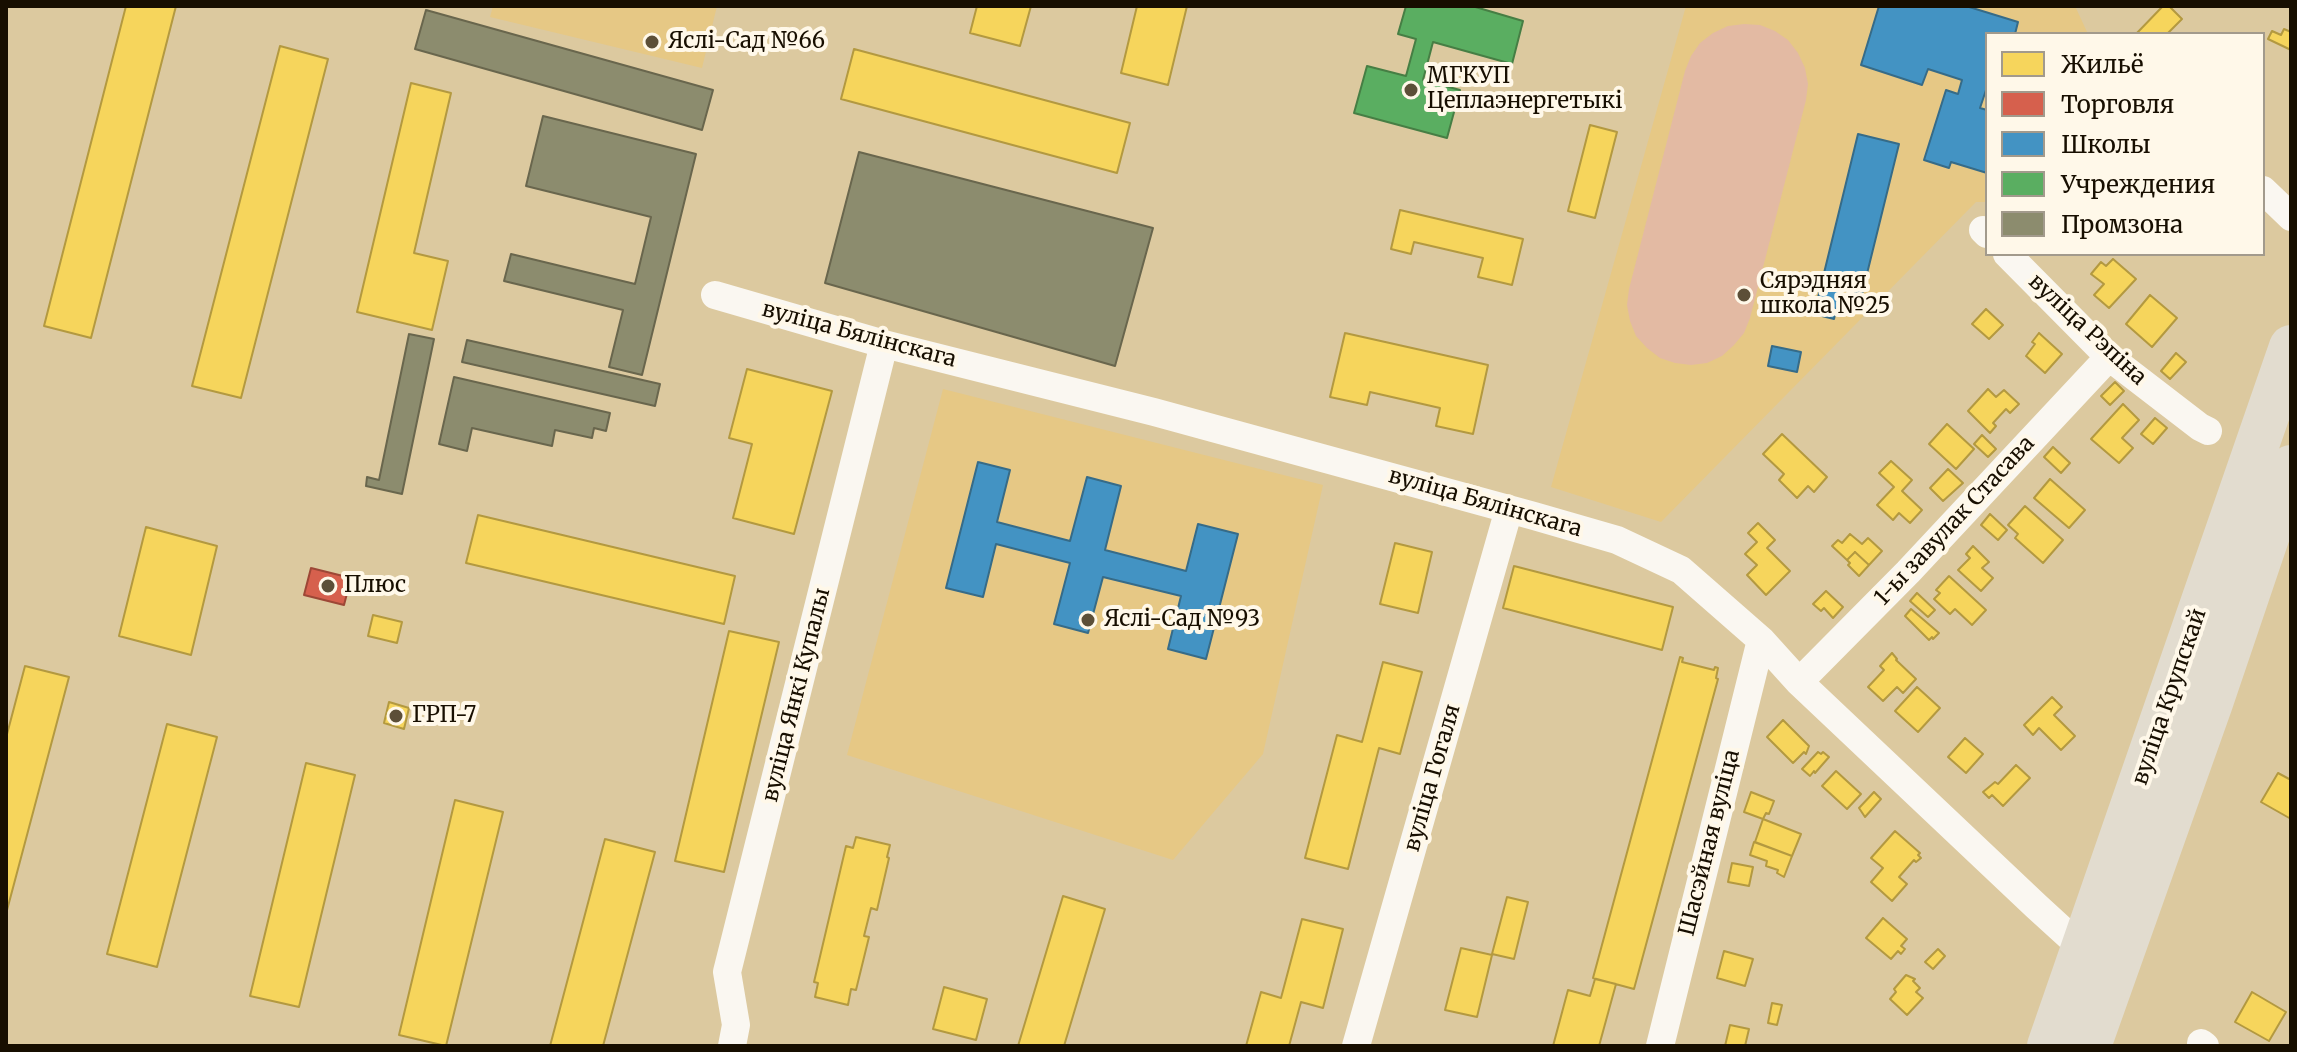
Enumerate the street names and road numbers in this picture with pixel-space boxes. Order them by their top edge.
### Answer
street label: вуліца Рэпіна [2023,269,2151,391]
street label: вуліца Бялінскага [759,296,959,374]
street label: 1-ы завулак Стасава [1870,431,2040,611]
street label: вуліца Бялінскага [1385,463,1585,543]
street label: вуліца Янкі Купалы [758,585,836,805]
street label: вуліца Крупскай [2127,605,2213,789]
street label: вуліца Гогаля [1399,701,1467,855]
street label: Шасэйная вуліца [1674,747,1746,939]

